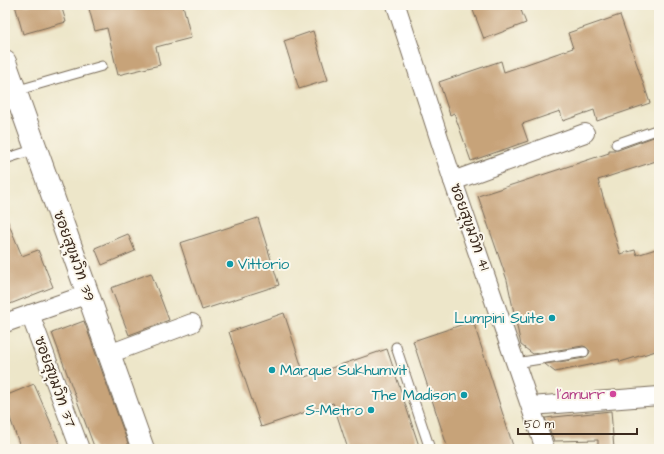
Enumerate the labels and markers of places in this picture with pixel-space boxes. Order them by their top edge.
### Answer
place label: Vittorio [238,254,290,275]
marker: Vittorio [225,259,235,269]
place label: Lumpini Suite [454,308,544,329]
marker: Lumpini Suite [547,313,557,323]
place label: Marque Sukhumvit [280,360,407,381]
marker: Marque Sukhumvit [267,365,277,375]
place label: l'amurr [557,384,605,405]
place label: The Madison [372,385,456,406]
marker: l'amurr [608,389,618,399]
marker: The Madison [459,390,469,400]
place label: S-Metro [305,400,364,421]
marker: S-Metro [366,405,376,415]

